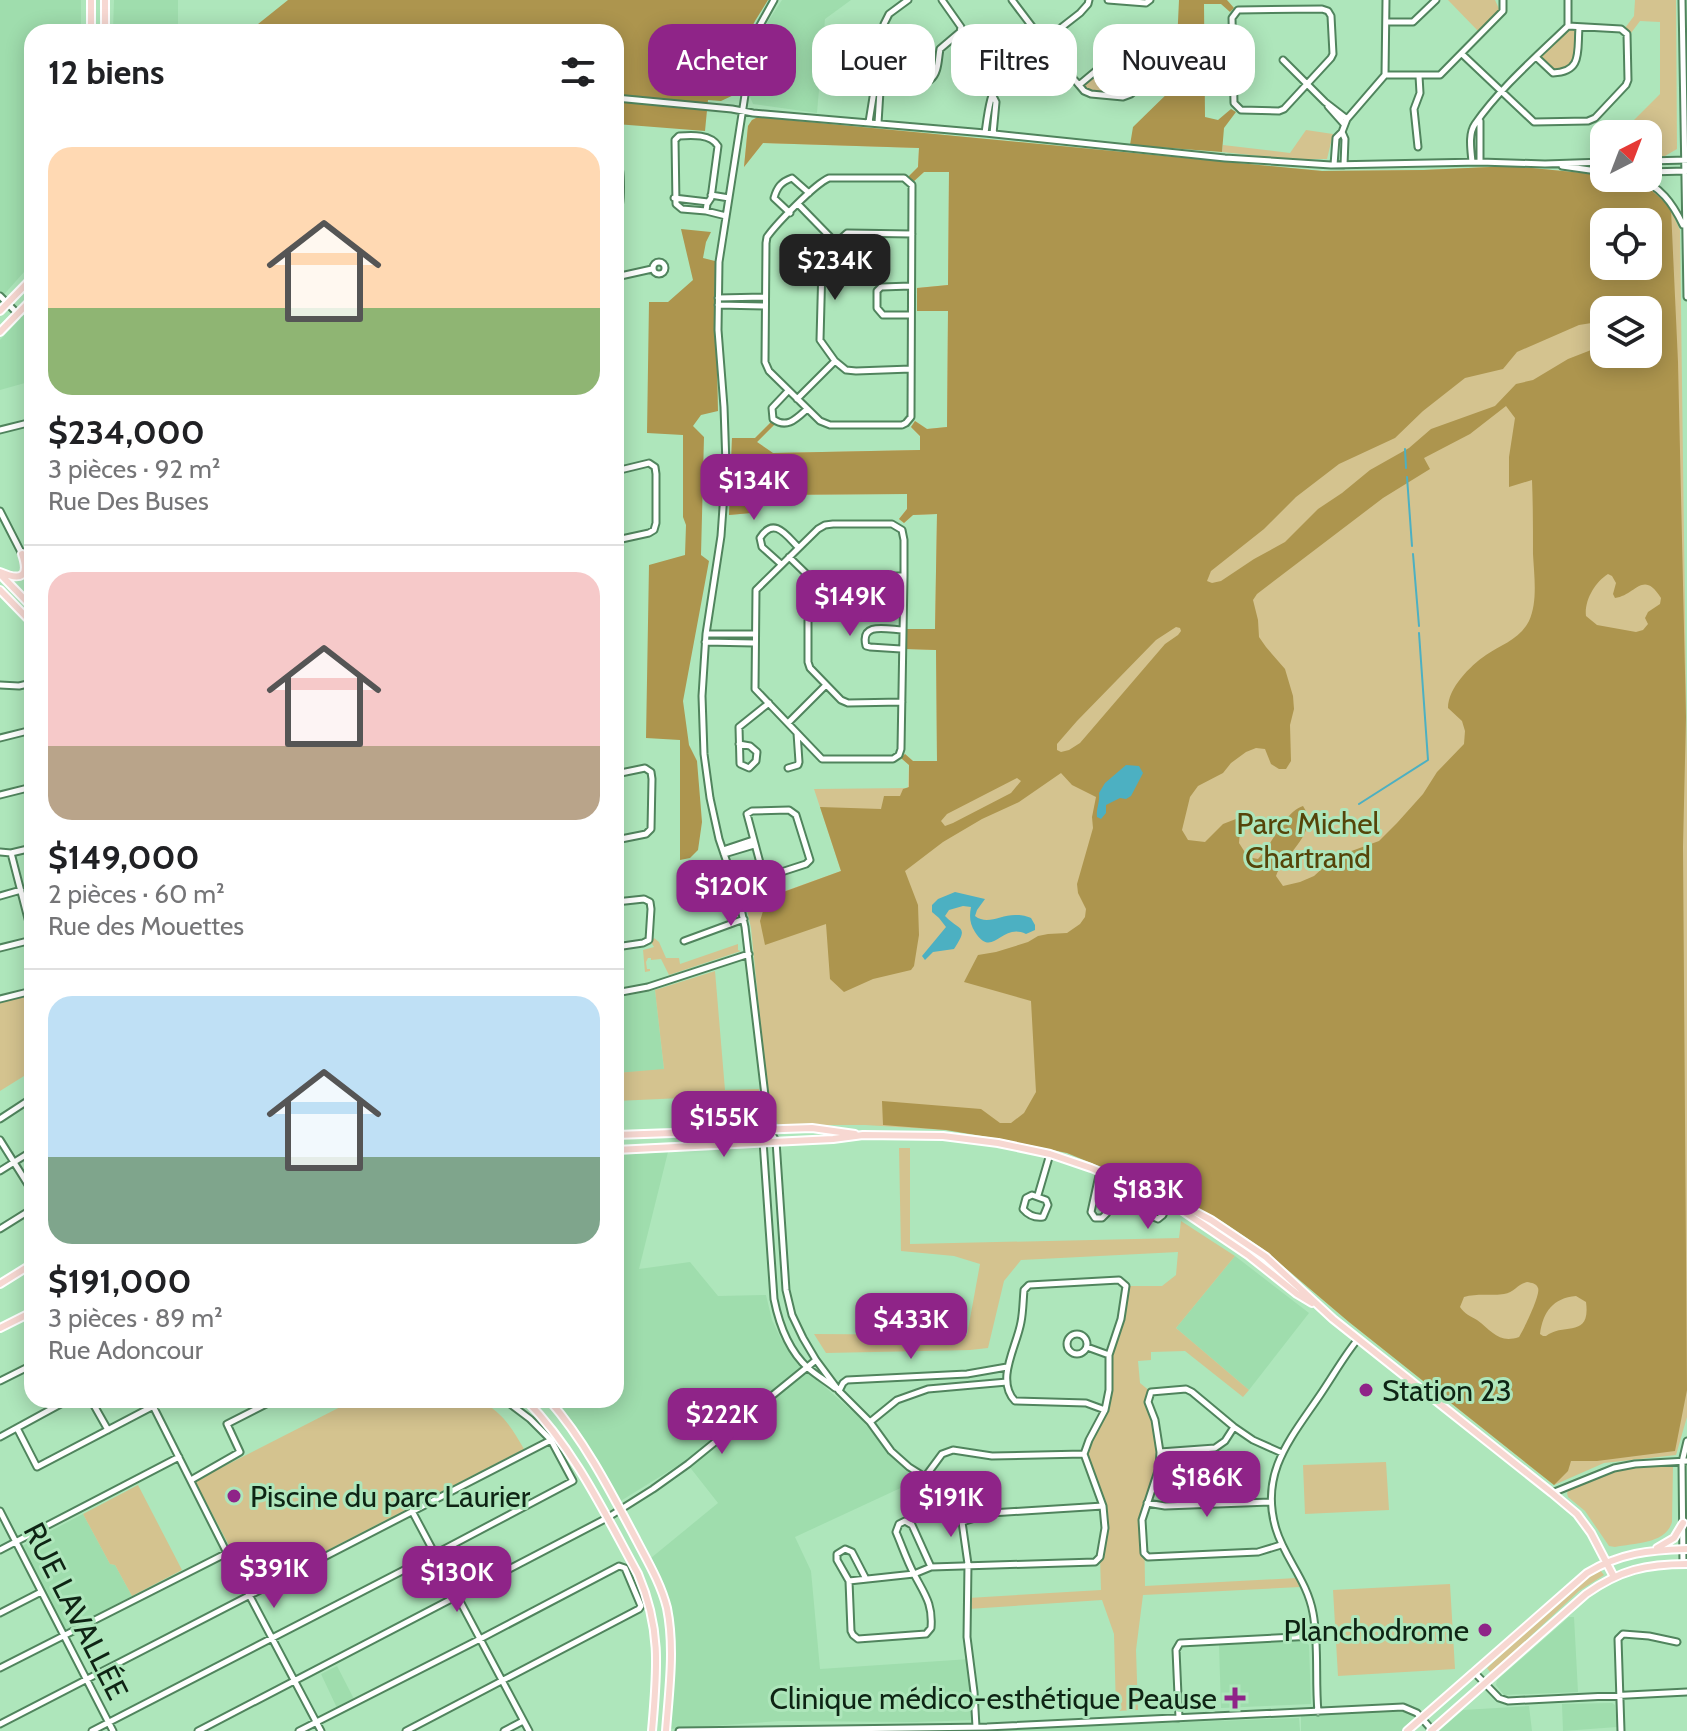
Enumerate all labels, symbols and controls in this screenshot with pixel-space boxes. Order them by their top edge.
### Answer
chip: Acheter [648,24,796,96]
chip: Louer [812,24,935,96]
chip: Filtres [951,24,1077,96]
chip: Nouveau [1093,24,1255,96]
icon: filters [556,50,600,94]
text: 12 biens [48,51,164,93]
north arrow [1590,120,1662,192]
map controls [1590,120,1662,368]
icon: home [252,199,396,343]
button: locate [1590,208,1662,280]
pin: $234K [779,234,891,302]
text: $234K [797,244,873,276]
button: layers [1590,296,1662,368]
text: $234,000 [48,411,205,453]
text: 3 pièces · 92 m² [48,453,220,485]
pin: $134K [698,454,810,522]
text: $134K [718,464,790,496]
text: Rue Des Buses [48,485,209,517]
pin: $149K [794,570,906,638]
text: $149K [814,580,886,612]
icon: home [252,624,396,768]
park label: Parc Michel Chartrand [1236,805,1380,876]
text: $149,000 [48,836,200,878]
pin: $120K [675,860,787,928]
text: $120K [694,870,768,902]
text: 2 pièces · 60 m² [48,878,225,910]
text: Rue des Mouettes [48,910,244,942]
icon: home [252,1048,396,1192]
pin: $155K [668,1091,780,1159]
text: $155K [690,1101,758,1133]
pin: $183K [1092,1163,1204,1231]
text: $183K [1113,1173,1183,1205]
text: $191,000 [48,1260,192,1302]
pin: $433K [855,1293,967,1361]
text: 3 pièces · 89 m² [48,1302,223,1334]
text: $433K [873,1303,949,1335]
text: Rue Adoncour [48,1334,203,1366]
place label: Station 23 [1382,1372,1512,1409]
marker: Station 23 [1357,1381,1375,1399]
pin: $222K [666,1388,778,1456]
text: $222K [686,1398,758,1430]
pin: $186K [1151,1451,1263,1519]
text: $186K [1171,1461,1243,1493]
pin: $191K [895,1471,1007,1539]
place label: Piscine du parc Laurier [250,1478,531,1515]
text: $191K [918,1481,984,1513]
marker: Piscine du parc Laurier [225,1487,243,1505]
street label: RUE LAVALLÉE [16,1516,136,1706]
pin: $391K [218,1542,330,1610]
pin: $130K [401,1546,513,1614]
text: $391K [239,1552,309,1584]
text: $130K [420,1556,494,1588]
place label: Planchodrome [1283,1612,1469,1649]
marker: Planchodrome [1476,1621,1494,1639]
place label: Clinique médico-esthétique Peause [770,1680,1217,1717]
marker: Clinique médico-esthétique Peause [1224,1687,1246,1709]

